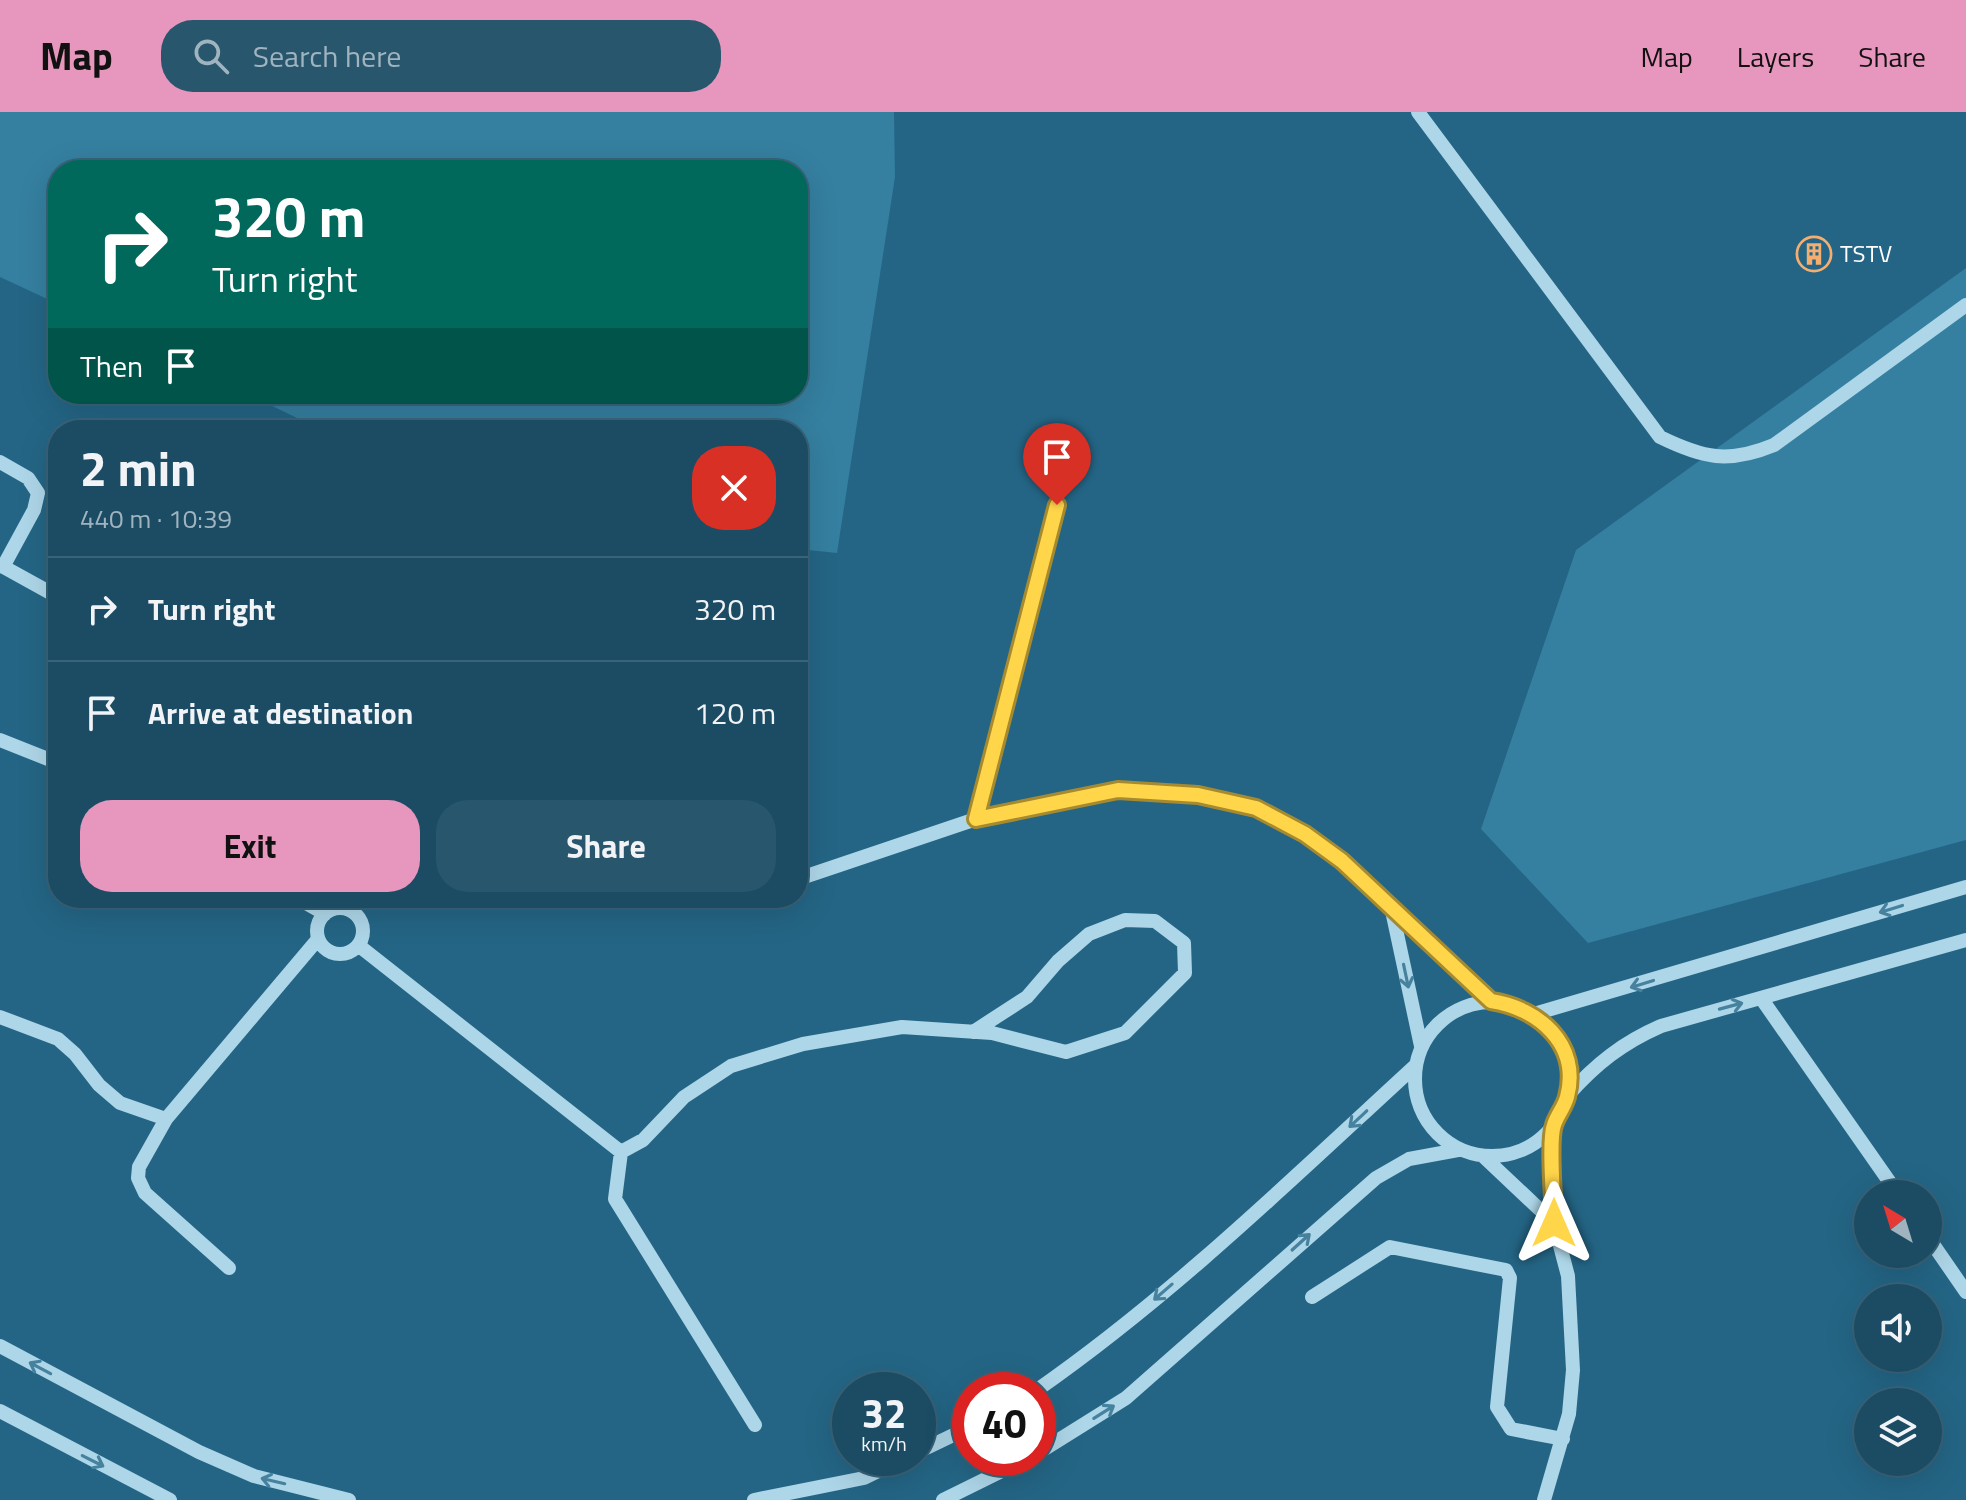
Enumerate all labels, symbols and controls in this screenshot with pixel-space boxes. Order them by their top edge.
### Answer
search box [161,20,721,92]
text: Map [40,27,113,85]
text: Search here [253,33,402,79]
icon: search [189,34,233,78]
text: Map [1640,35,1693,78]
text: Layers [1737,35,1814,78]
text: Share [1858,35,1926,78]
text: 320 m [212,174,365,259]
icon: right [80,192,184,296]
building icon: TSTV [1795,235,1833,273]
place label: TSTV [1840,235,1892,271]
text: Turn right [212,251,357,306]
text: Then [80,343,143,389]
icon: arrive [159,344,203,388]
pin [1023,423,1091,505]
text: 2 min [80,432,197,505]
icon: arrive [1035,435,1079,479]
button: close [692,446,776,530]
text: 440 m · 10:39 [80,499,232,538]
text: Turn right [148,586,276,632]
text: 320 m [694,586,776,632]
icon: right [80,587,124,631]
text: Arrive at destination [148,690,413,736]
text: 120 m [694,690,776,736]
icon: arrive [80,691,124,735]
button: Exit [80,800,420,892]
button: Share [436,800,776,892]
one-way arrow [1879,902,1905,917]
one-way arrow [1399,963,1414,988]
one-way arrow [1630,978,1655,993]
one-way arrow [1717,998,1743,1013]
one-way arrow [1348,1109,1368,1127]
north arrow [1854,1180,1942,1268]
map controls [1854,1180,1942,1476]
position arrow [1512,1181,1596,1265]
one-way arrow [1291,1234,1311,1252]
one-way arrow [1154,1282,1174,1300]
button: sound [1854,1284,1942,1372]
one-way arrow [29,1359,52,1375]
speed limit sign: 40 [952,1372,1056,1476]
text: 32 [862,1383,906,1444]
button: layers [1854,1388,1942,1476]
one-way arrow [1092,1403,1115,1419]
text: km/h [861,1428,907,1459]
one-way arrow [81,1454,105,1470]
one-way arrow [261,1473,287,1488]

